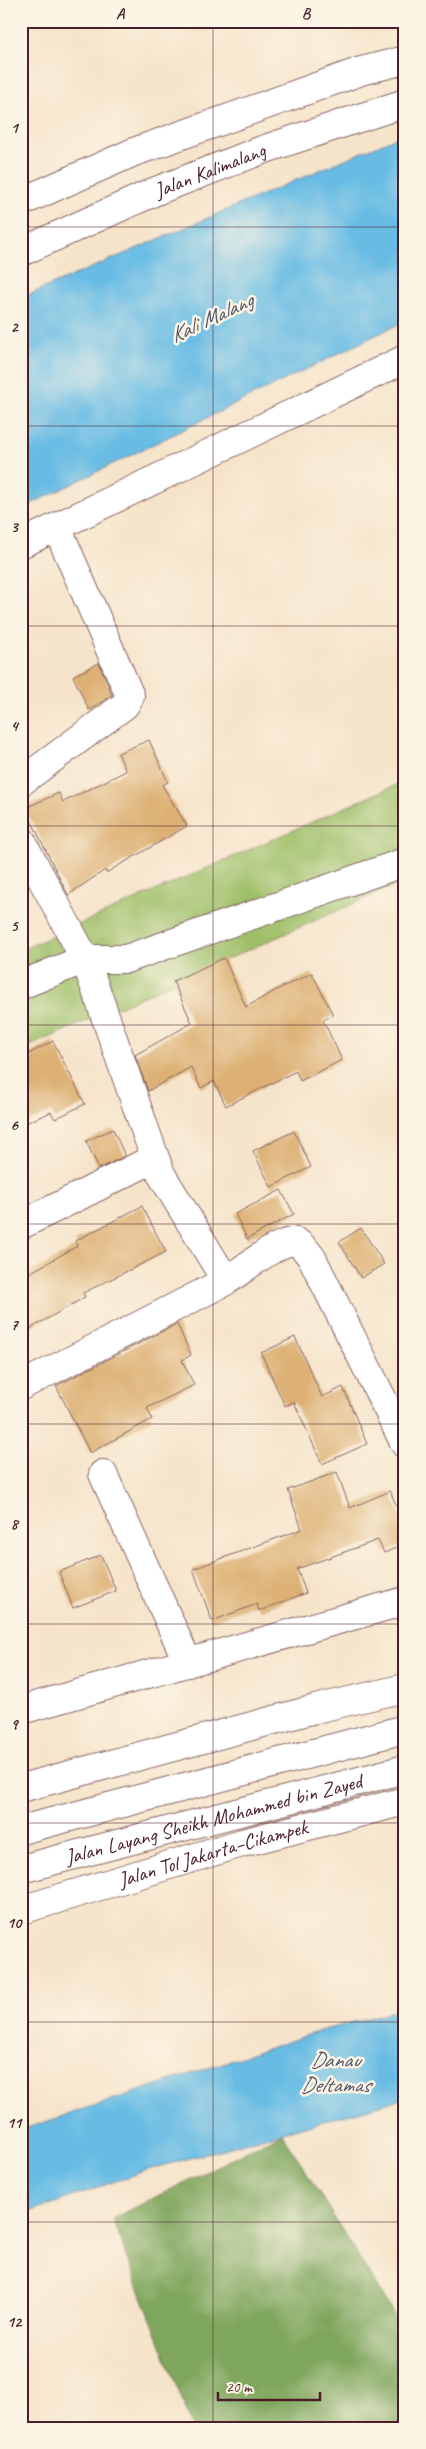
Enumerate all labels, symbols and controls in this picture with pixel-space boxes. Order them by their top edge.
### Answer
text: A [116,4,126,24]
text: B [302,4,312,24]
text: 1 [10,118,19,138]
street label: Jalan Kalimalang [150,136,271,204]
water label: Kali Malang [165,285,260,349]
text: 2 [10,317,19,337]
text: 3 [10,517,19,537]
text: 4 [10,716,19,736]
text: 5 [11,916,20,936]
text: 6 [10,1115,19,1135]
text: 7 [10,1315,19,1335]
text: 8 [10,1514,19,1534]
text: 9 [10,1714,19,1734]
street label: Jalan Layang Sheikh Mohammed bin Zayed [62,1767,368,1870]
street label: Jalan Tol Jakarta–Cikampek [114,1813,312,1893]
text: 10 [7,1913,23,1933]
water label: Danau Deltamas [301,2046,374,2099]
text: 11 [7,2113,23,2133]
text: 12 [7,2312,23,2332]
scale bar [218,2369,321,2401]
text: 20 m [226,2378,253,2397]

